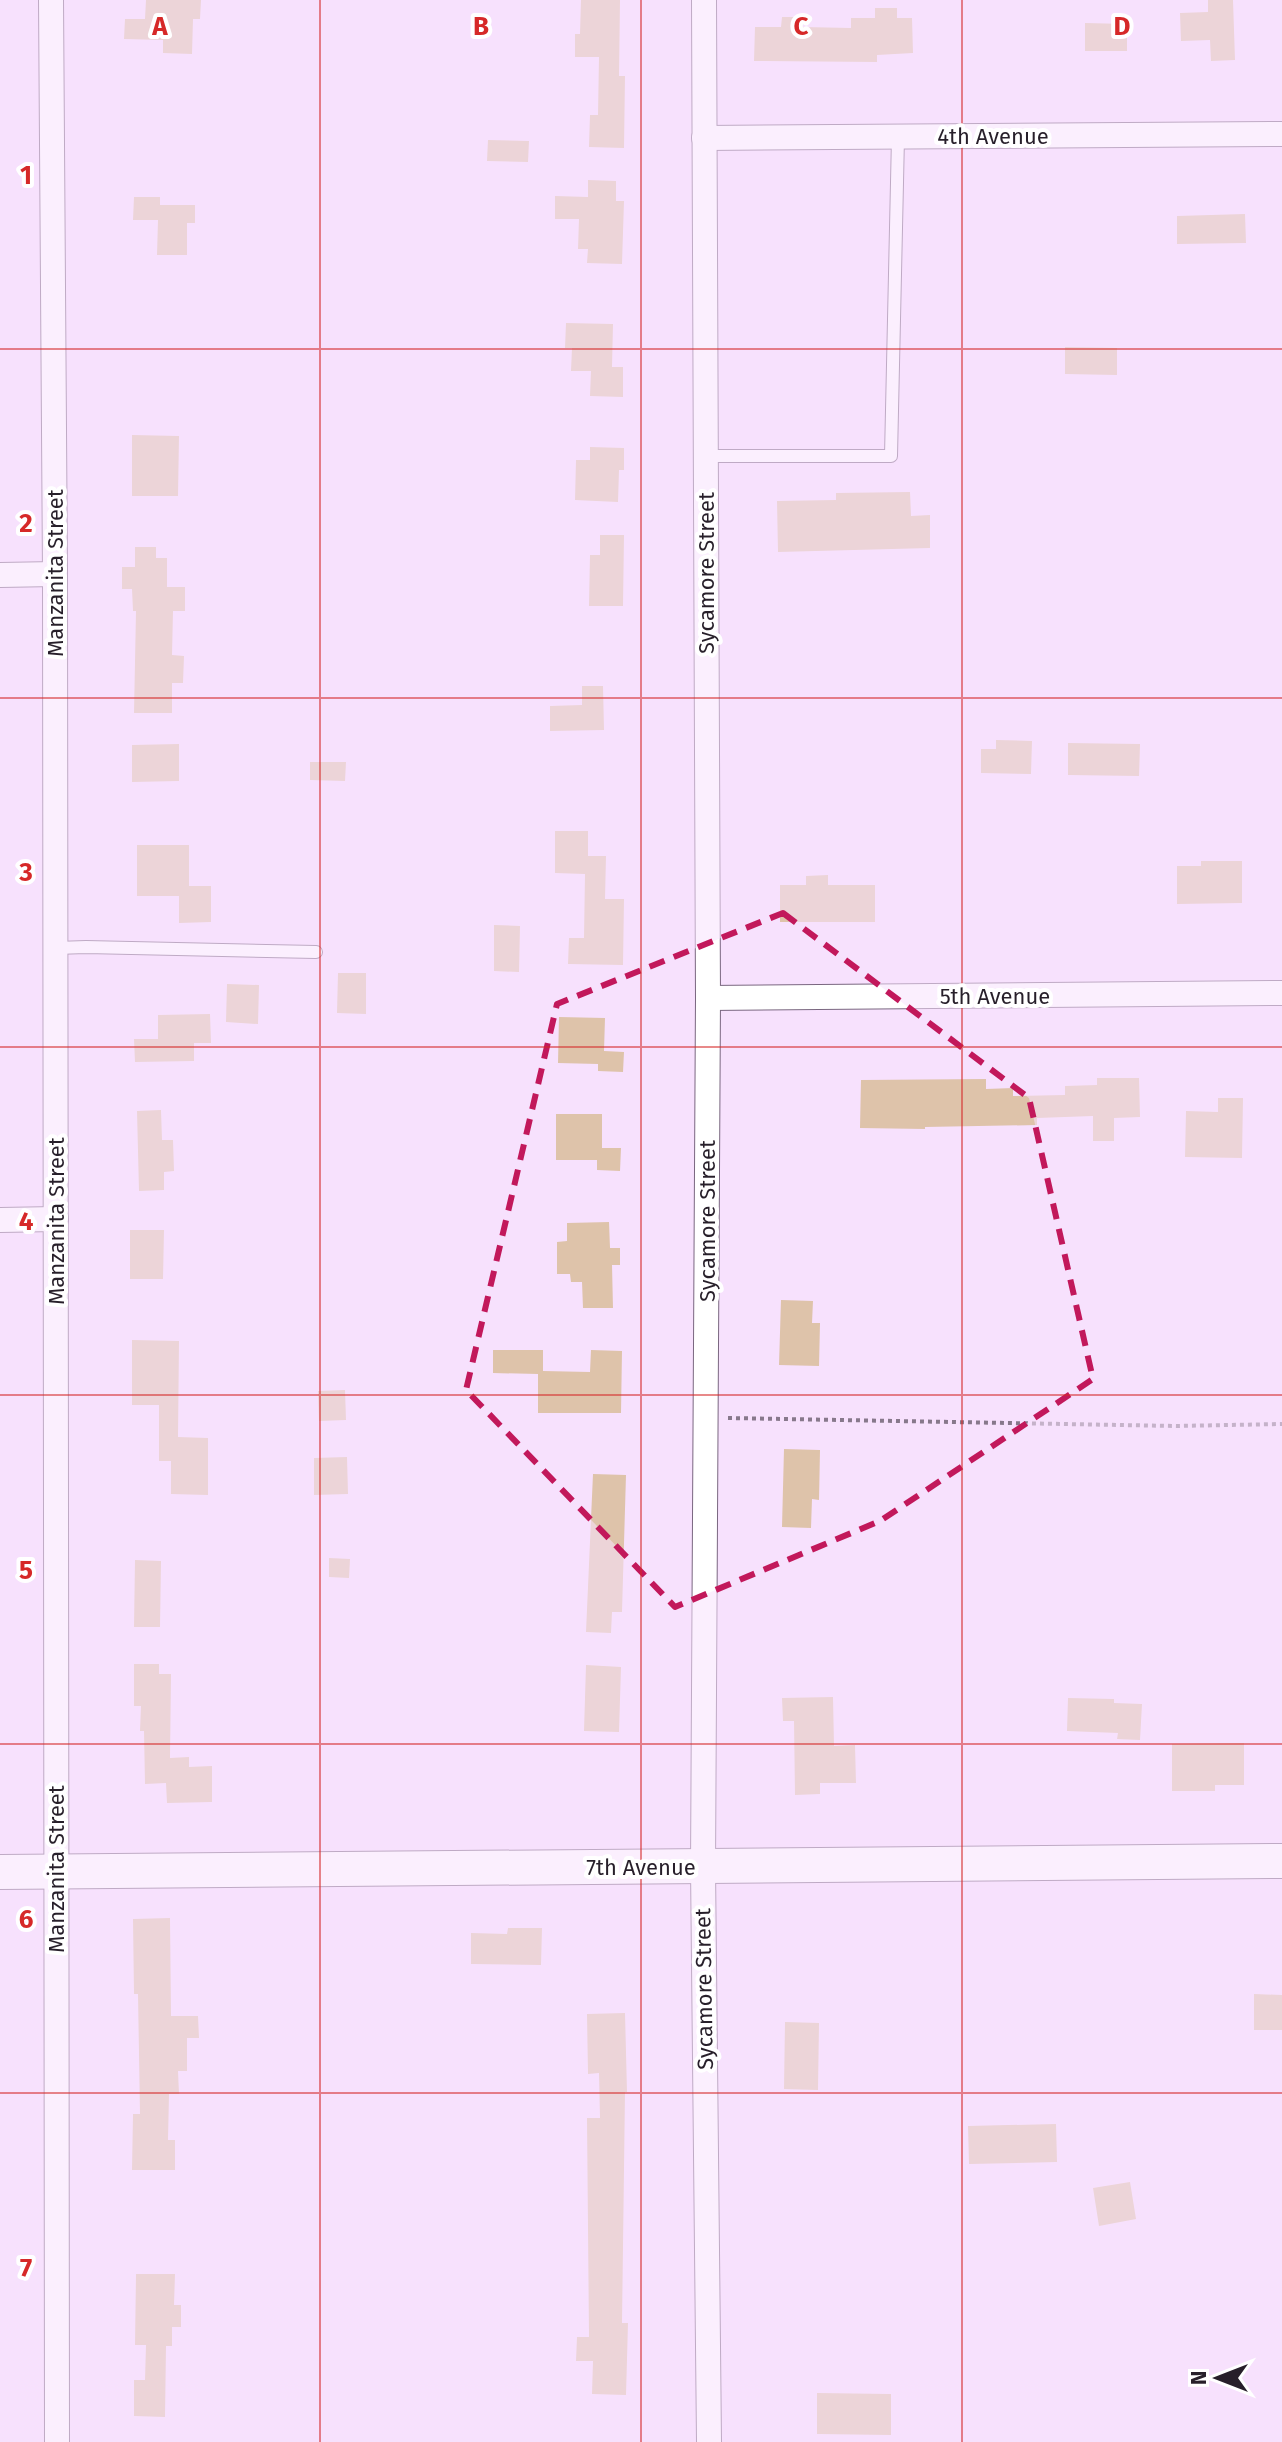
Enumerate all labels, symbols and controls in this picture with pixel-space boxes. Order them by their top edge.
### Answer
text: A [151,11,168,42]
text: B [473,11,489,42]
text: C [794,11,809,42]
text: D [1114,11,1131,42]
street label: 4th Avenue [937,123,1049,150]
text: 1 [20,160,32,191]
street label: Manzanita Street [42,489,69,657]
street label: Sycamore Street [693,492,720,654]
text: 2 [19,508,33,539]
text: 3 [18,857,33,888]
street label: 5th Avenue [940,983,1050,1010]
street label: Manzanita Street [43,1137,70,1305]
street label: Sycamore Street [694,1140,721,1302]
text: 4 [19,1206,34,1237]
text: 5 [19,1555,33,1586]
street label: Manzanita Street [43,1785,70,1953]
street label: 7th Avenue [586,1854,696,1881]
text: 6 [19,1904,34,1935]
street label: Sycamore Street [689,1908,719,2070]
text: 7 [20,2253,32,2284]
north arrow [1178,2338,1258,2418]
text: N [1185,2371,1212,2385]

